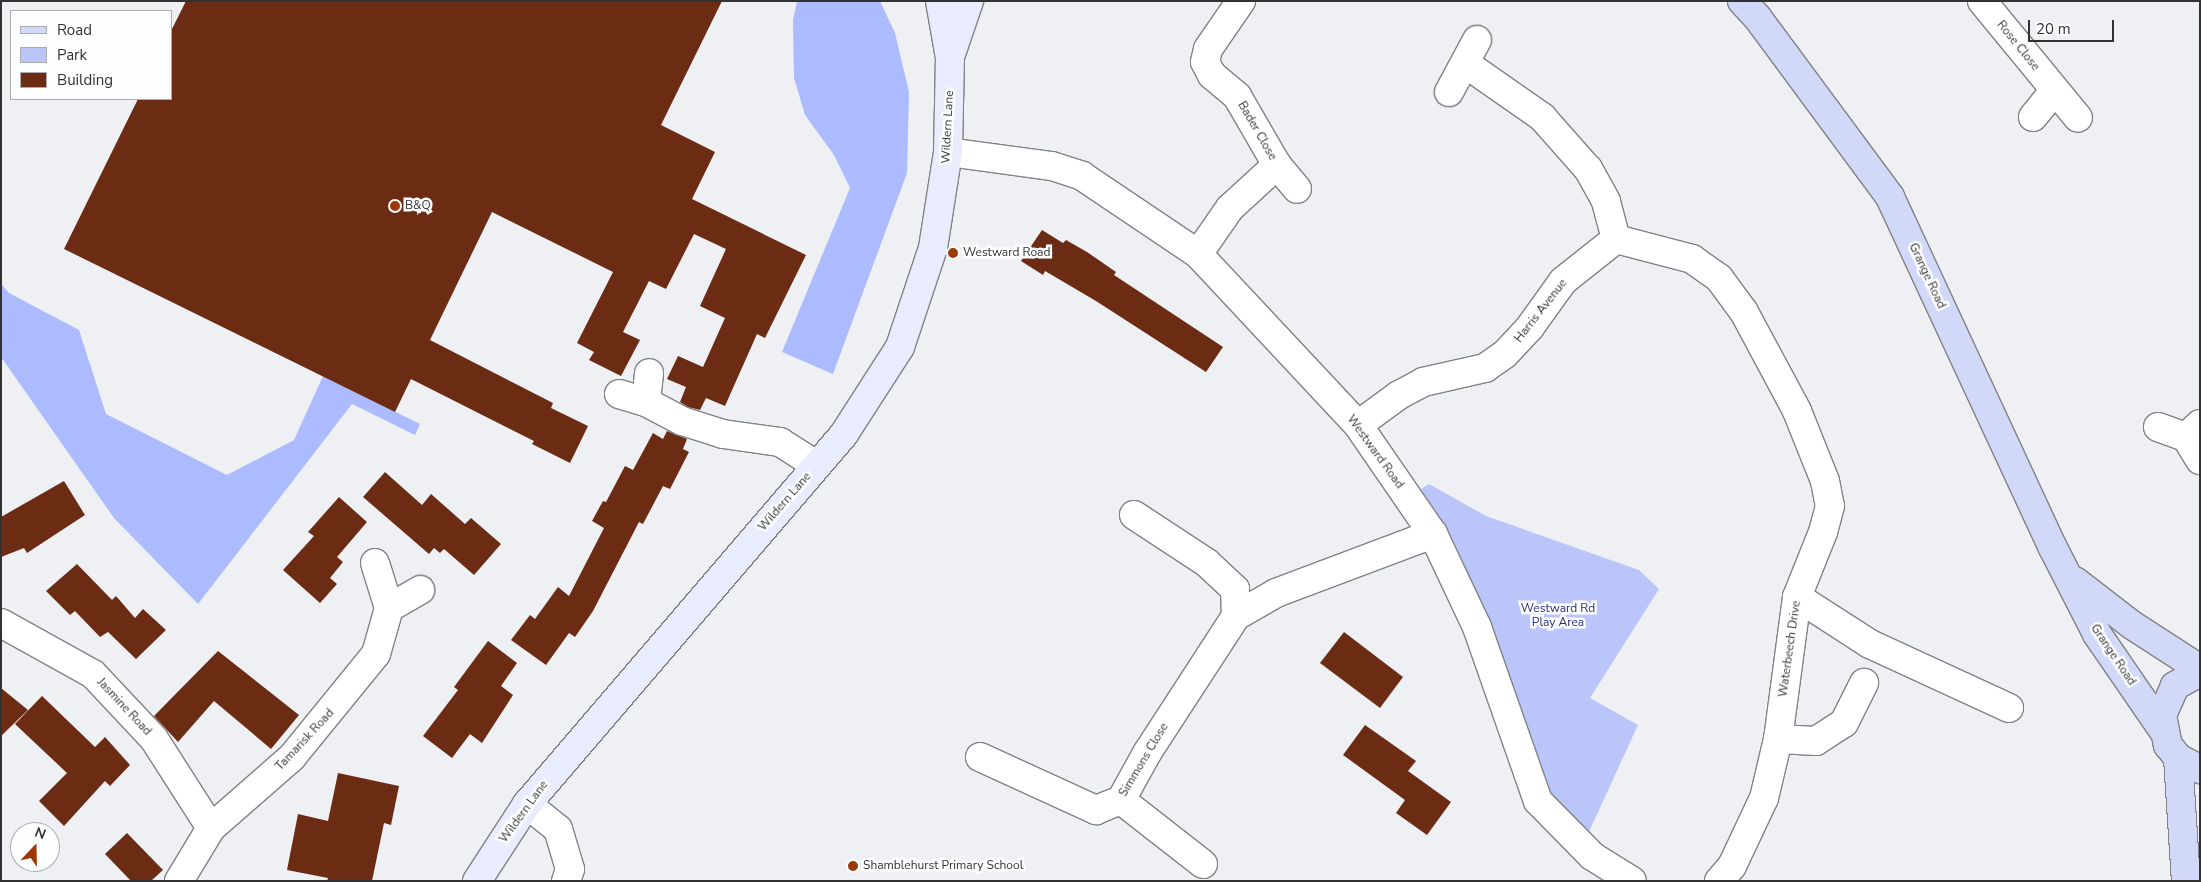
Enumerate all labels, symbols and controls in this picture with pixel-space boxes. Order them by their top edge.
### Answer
legend [10,10,172,100]
scale bar [2031,10,2117,42]
street label: Rose Close [1993,18,2043,74]
text: 20 m [2036,19,2071,39]
text: Road [57,20,92,40]
text: Park [57,45,87,65]
text: Building [57,70,113,90]
street label: Wildern Lane [939,90,957,164]
street label: Bader Close [1234,99,1280,163]
place label: B&Q [405,199,431,213]
marker: B&Q [389,200,401,212]
street label: Grange Road [1906,241,1948,311]
place label: Westward Road [963,246,1050,260]
marker: Westward Road [947,247,959,259]
street label: Harris Avenue [1512,276,1570,346]
street label: Westward Road [1343,412,1407,492]
street label: Wildern Lane [756,470,814,534]
street label: Waterbeech Drive [1776,600,1804,698]
park label: Westward Rd Play Area [1521,602,1595,630]
street label: Grange Road [2087,622,2139,688]
street label: Jasmine Road [94,675,154,739]
street label: Tamarisk Road [273,706,337,774]
street label: Simmons Close [1116,721,1172,799]
street label: Wildern Lane [497,778,551,846]
north arrow [10,822,60,872]
text: N [32,823,48,844]
place label: Shamblehurst Primary School [863,859,1023,873]
marker: Shamblehurst Primary School [847,860,859,872]

